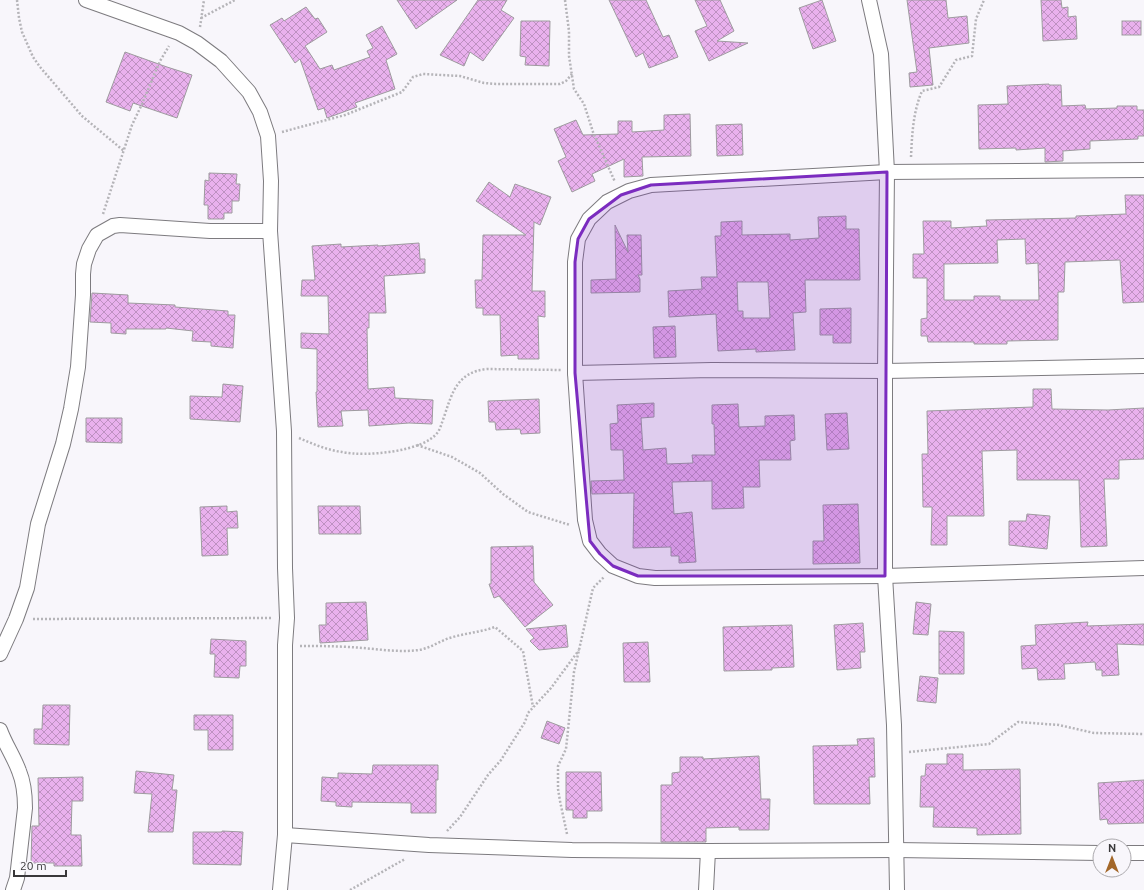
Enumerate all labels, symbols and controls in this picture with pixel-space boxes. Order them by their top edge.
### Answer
north arrow [1092,838,1132,878]
text: N [1108,842,1116,854]
scale bar [14,852,66,878]
text: 20 m [20,859,47,872]

